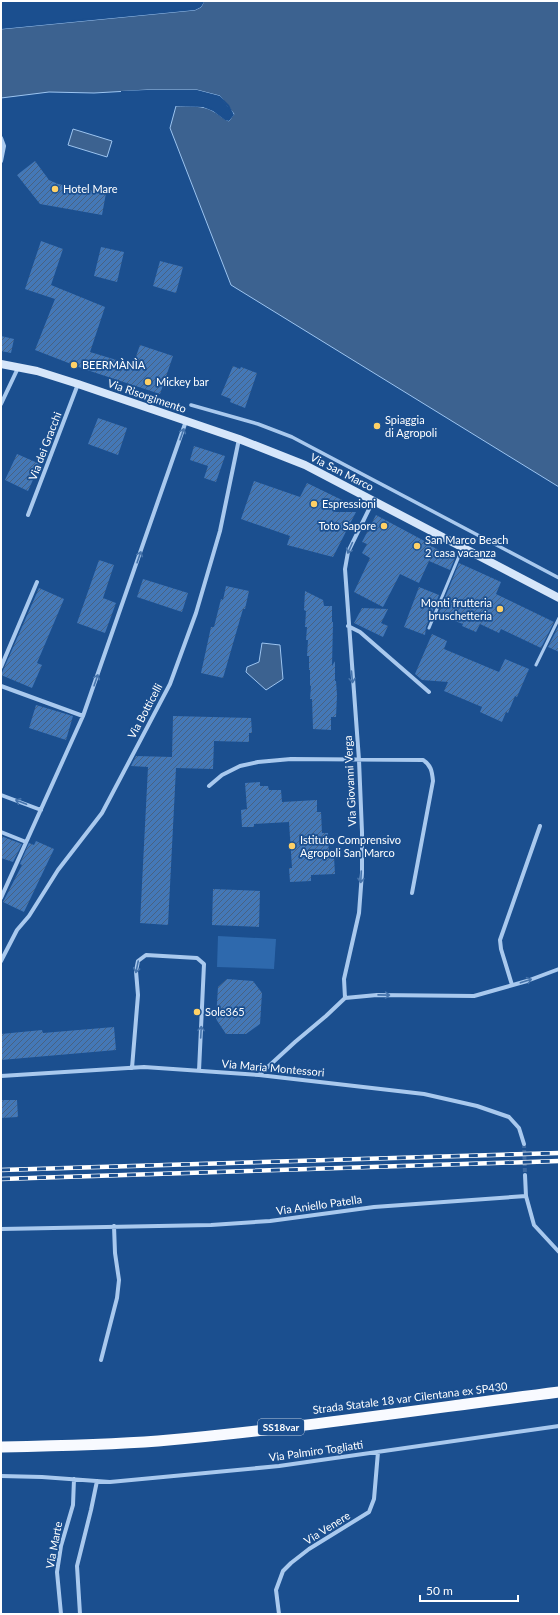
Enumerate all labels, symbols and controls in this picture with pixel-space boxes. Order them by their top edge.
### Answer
place label: Hotel Mare [63,182,118,195]
marker: Hotel Mare [50,184,60,194]
place label: BEERMÀNÌA [82,358,146,371]
marker: BEERMÀNÌA [69,360,79,370]
place label: Mickey bar [156,375,209,388]
street label: Via Risorgimento [106,376,188,415]
marker: Mickey bar [143,377,153,387]
street label: Via dei Gracchi [26,409,64,482]
place label: Spiaggia di Agropoli [385,413,437,439]
marker: Spiaggia di Agropoli [372,421,382,431]
one-way arrow [178,429,186,441]
street label: Via San Marco [308,450,376,493]
place label: Espressioni [322,497,376,510]
marker: Espressioni [309,499,319,509]
place label: Toto Sapore [318,519,376,532]
marker: Toto Sapore [379,521,389,531]
place label: San Marco Beach 2 casa vacanza [425,533,509,559]
marker: San Marco Beach 2 casa vacanza [412,541,422,551]
one-way arrow [346,542,353,554]
one-way arrow [135,551,143,563]
place label: Monti frutteria bruschetteria [421,596,492,622]
marker: Monti frutteria bruschetteria [495,604,505,614]
one-way arrow [348,670,355,683]
one-way arrow [92,674,100,686]
street label: Via Botticelli [125,681,165,741]
street label: Via Giovanni Verga [341,735,358,827]
one-way arrow [15,798,27,806]
place label: Istituto Comprensivo Agropoli San Marco [300,833,401,859]
marker: Istituto Comprensivo Agropoli San Marco [287,841,297,851]
one-way arrow [358,870,365,883]
one-way arrow [133,960,141,973]
one-way arrow [519,977,532,984]
one-way arrow [377,991,390,999]
place label: Sole365 [205,1005,245,1018]
marker: Sole365 [192,1007,202,1017]
one-way arrow [197,1026,204,1039]
street label: Via Maria Montessori [221,1057,325,1079]
street label: Via Aniello Patella [275,1192,363,1217]
street label: Strada Statale 18 var Cilentana ex SP430 [312,1379,509,1416]
road number: SS18var [258,1419,304,1435]
street label: Via Palmiro Togliatti [268,1437,364,1464]
street label: Via Venere [301,1508,352,1547]
street label: Via Marte [43,1520,64,1570]
scale bar [420,1577,518,1603]
text: 50 m [426,1583,453,1598]

